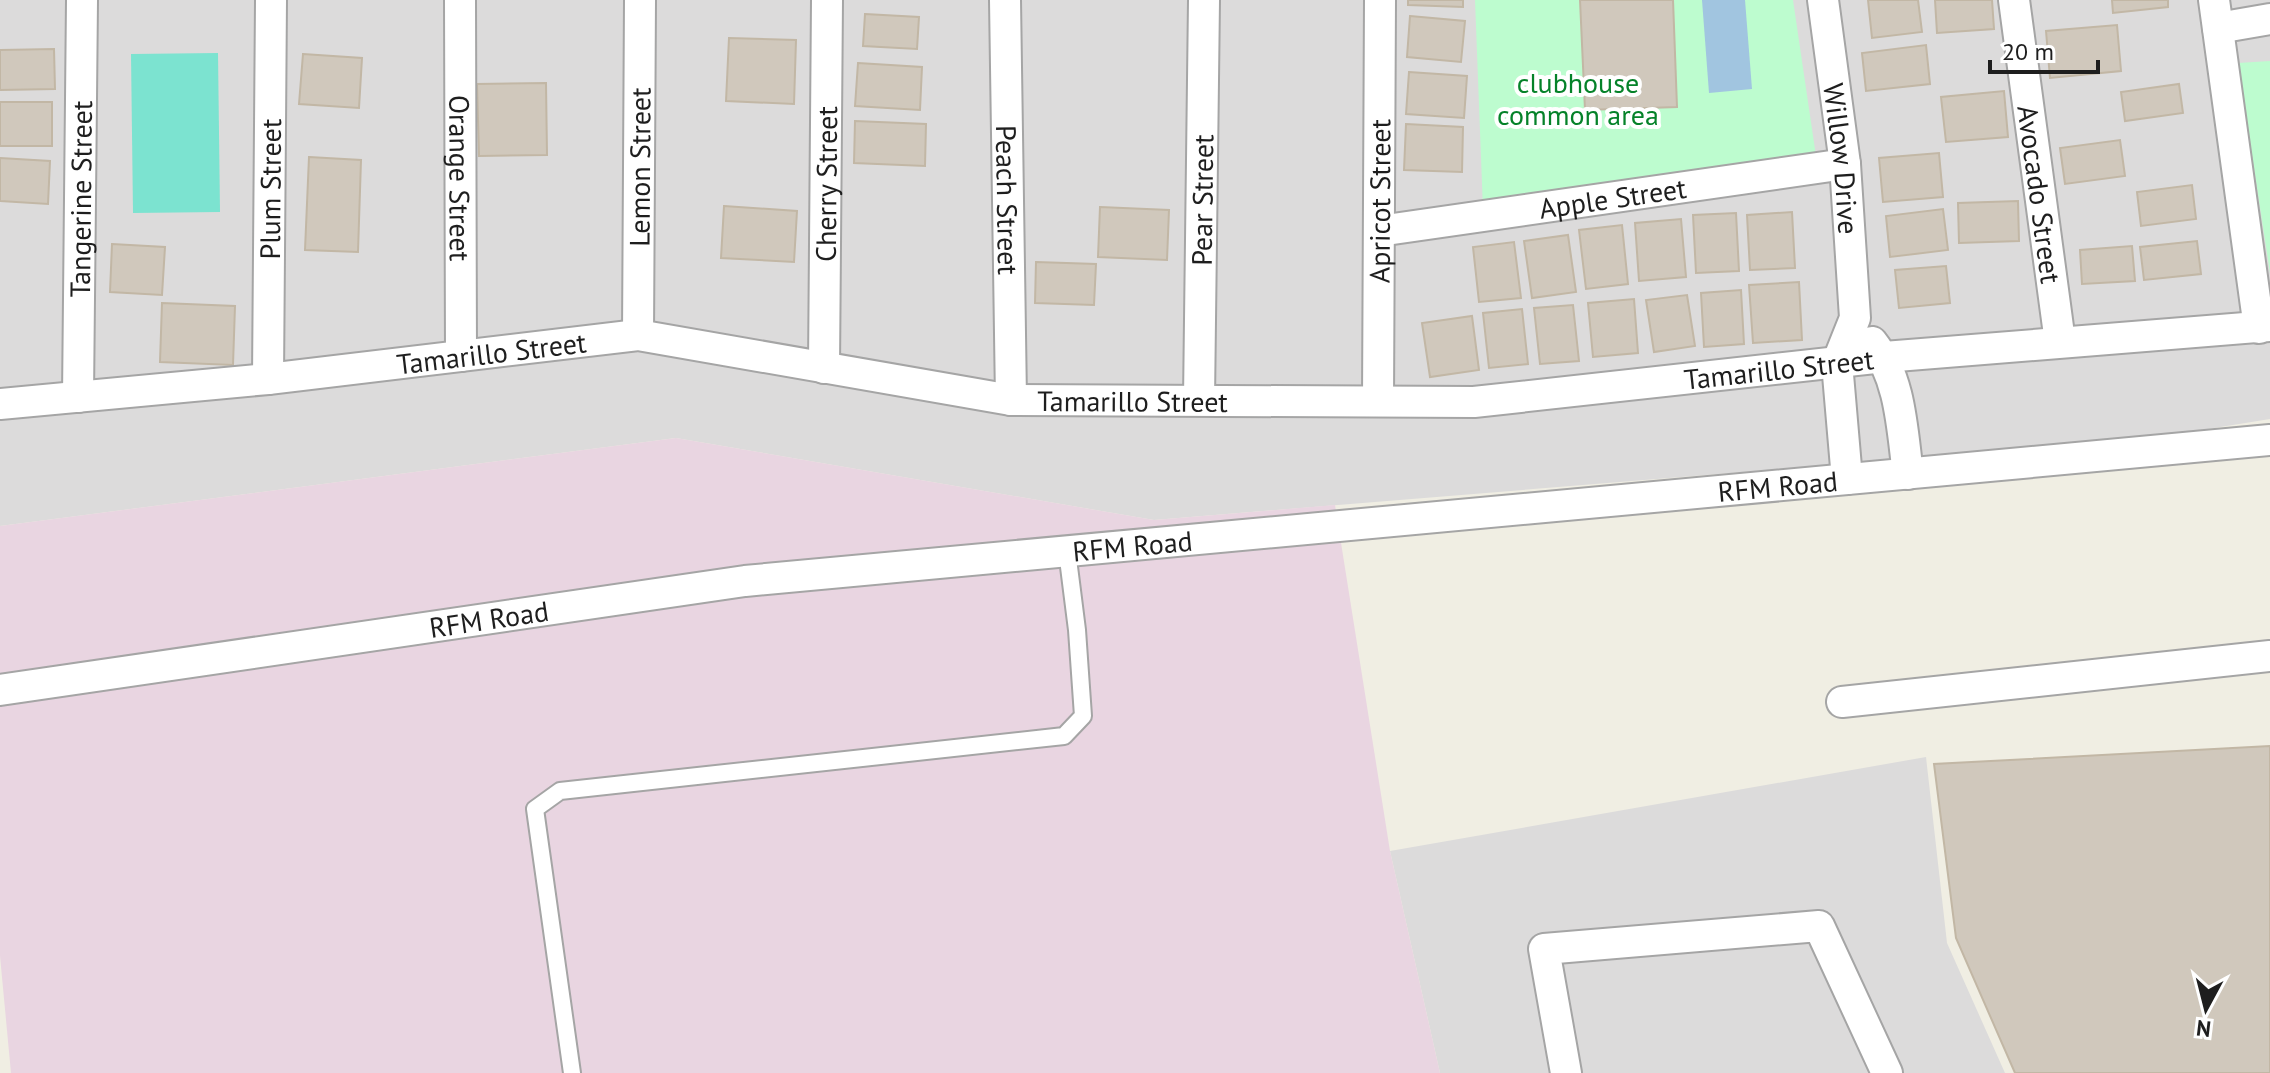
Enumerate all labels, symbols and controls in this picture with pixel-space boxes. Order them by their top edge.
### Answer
scale bar [1990,24,2098,74]
text: 20 m [2002,36,2054,67]
park label: clubhouse common area [1497,64,1659,133]
street label: Willow Drive [1816,81,1868,236]
street label: Lemon Street [620,87,658,247]
street label: Orange Street [442,95,479,262]
street label: Tangerine Street [61,100,99,298]
street label: Avocado Street [2010,103,2070,286]
street label: Cherry Street [806,105,845,262]
street label: Plum Street [250,118,289,260]
street label: Apricot Street [1360,118,1398,283]
street label: Peach Street [988,125,1028,276]
street label: Pear Street [1182,134,1221,266]
street label: Apple Street [1537,168,1689,226]
street label: Tamarillo Street [394,323,589,382]
street label: Tamarillo Street [1682,340,1876,397]
street label: Tamarillo Street [1037,382,1228,419]
street label: RFM Road [1716,462,1839,509]
street label: RFM Road [1071,521,1194,569]
street label: RFM Road [427,591,551,645]
north arrow [2166,969,2246,1049]
text: N [2195,1014,2212,1044]

